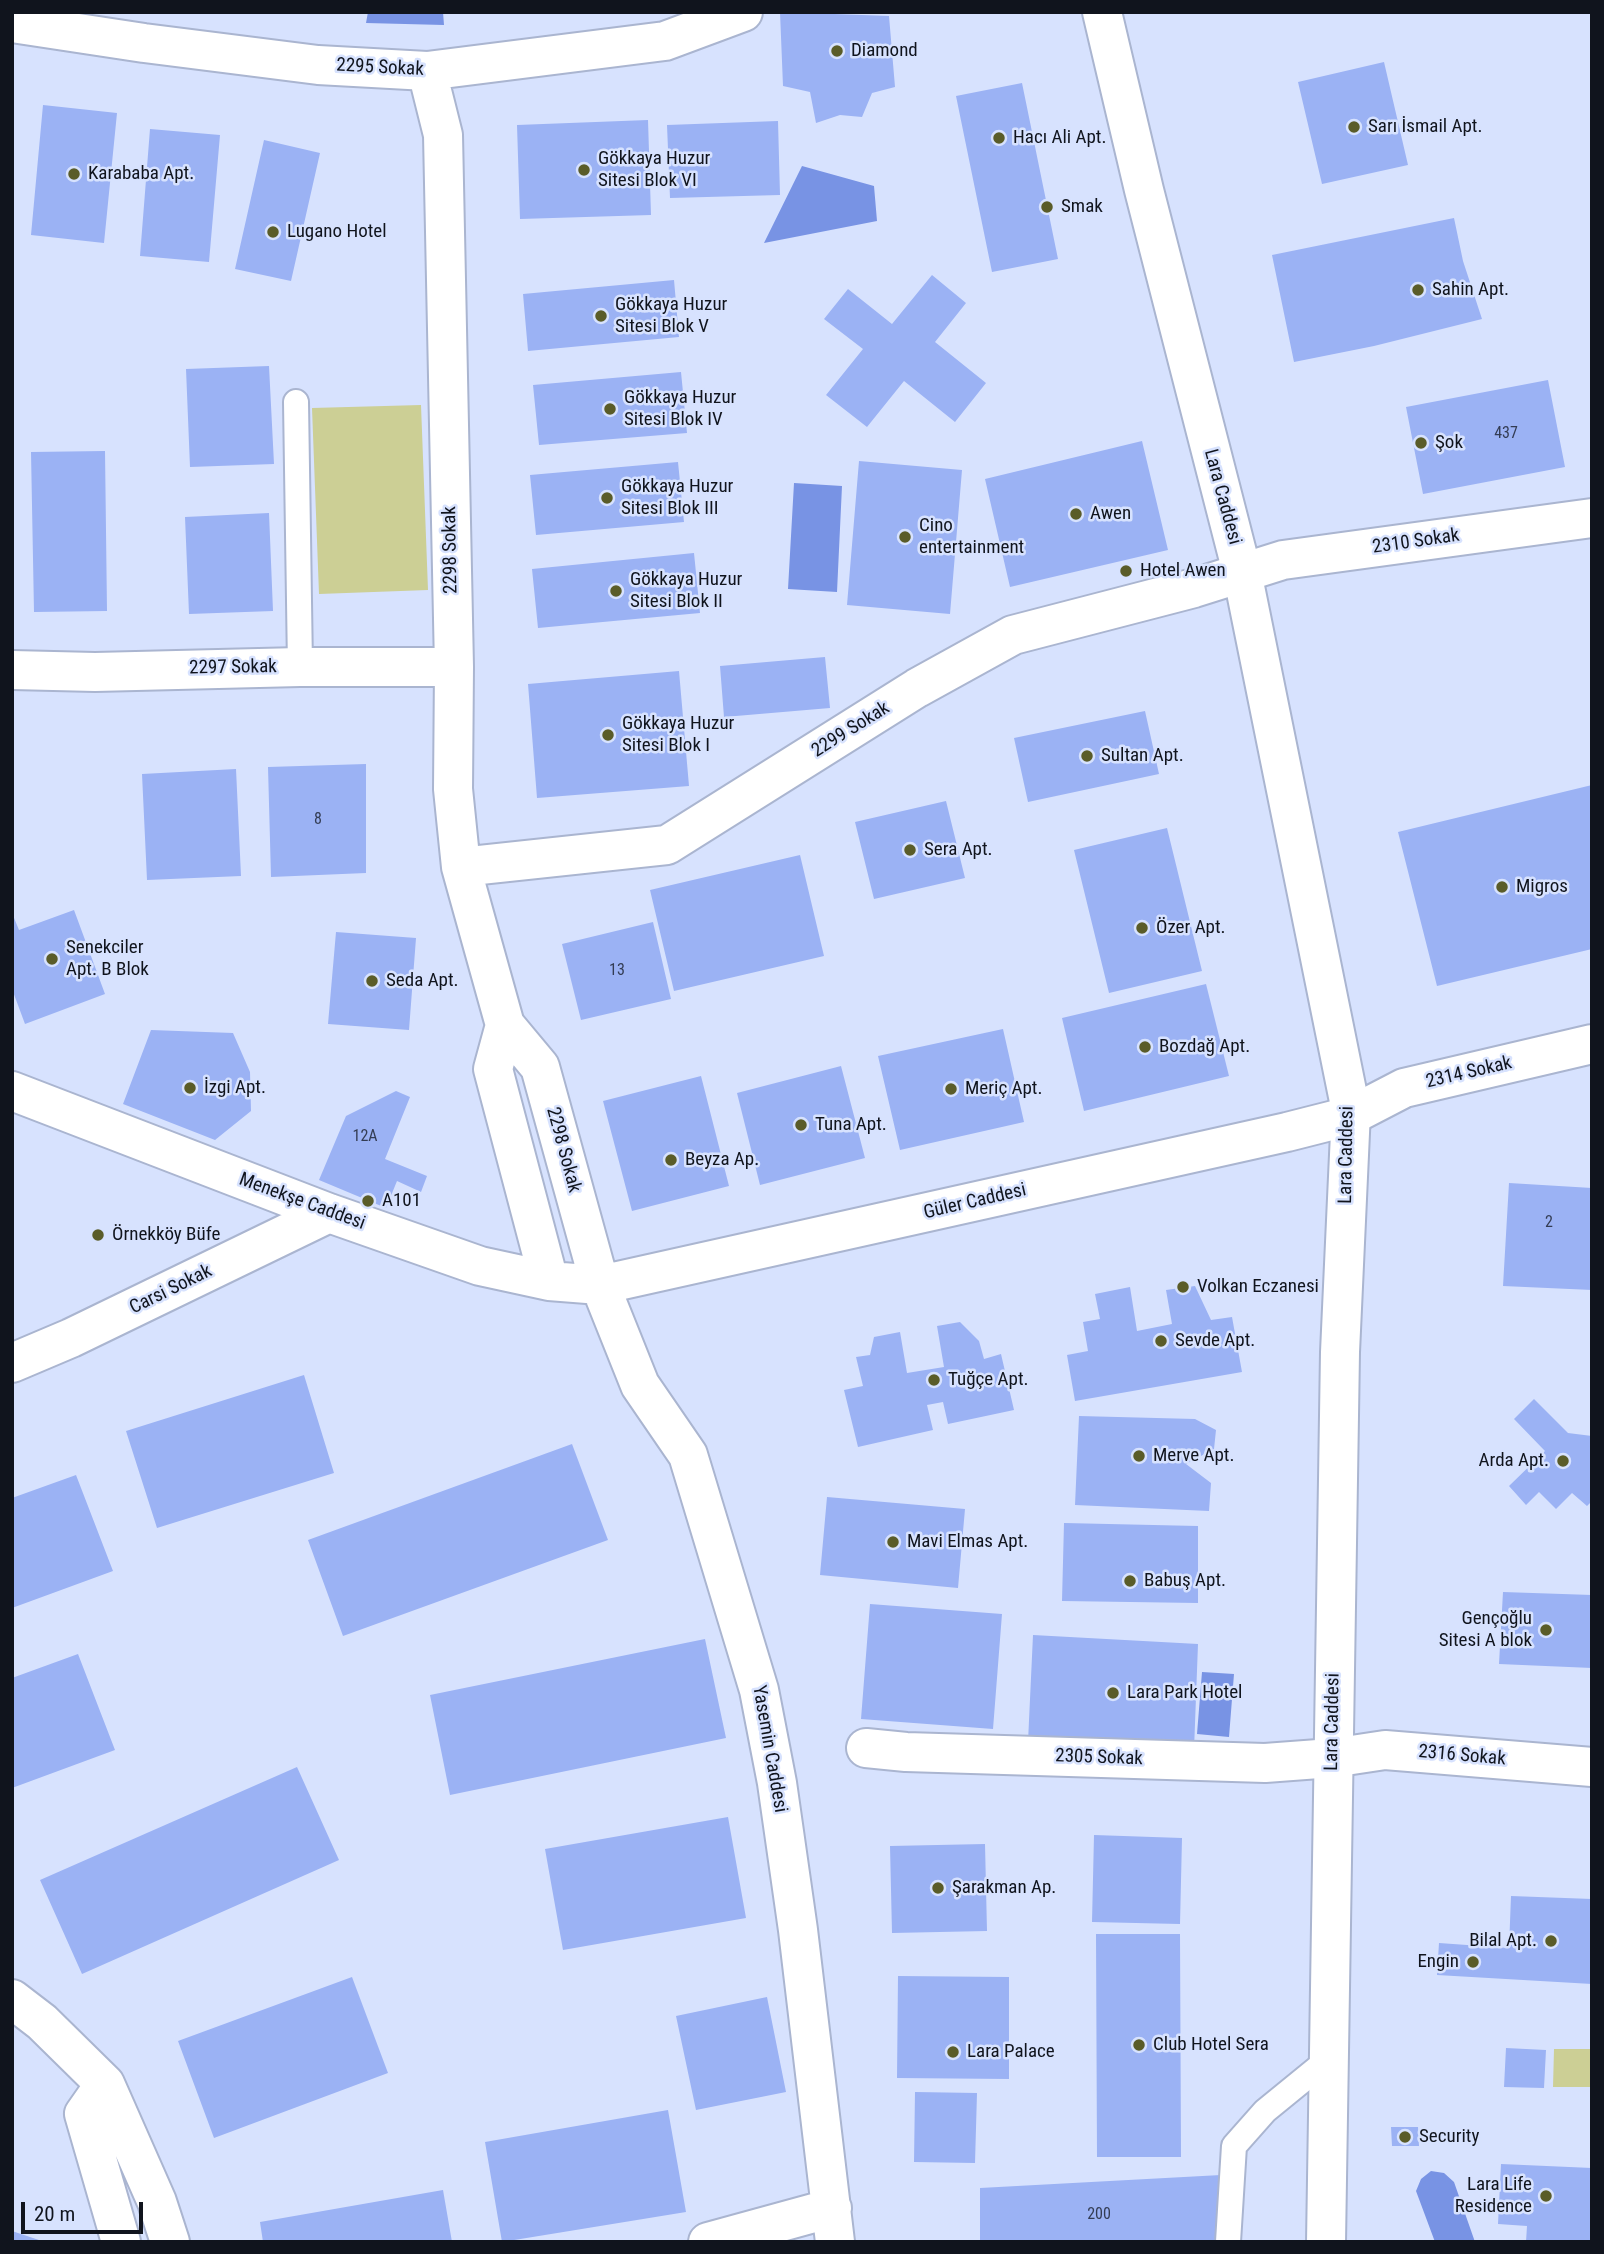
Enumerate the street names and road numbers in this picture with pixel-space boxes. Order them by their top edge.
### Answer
street label: 2295 Sokak [336,54,424,82]
street label: Lara Caddesi [1198,447,1246,547]
street label: 2298 Sokak [439,506,463,594]
street label: 2310 Sokak [1371,525,1461,559]
street label: 2297 Sokak [189,656,277,680]
street label: 2299 Sokak [808,697,894,763]
street label: 2314 Sokak [1424,1052,1514,1094]
street label: 2298 Sokak [541,1105,585,1195]
street label: Lara Caddesi [1335,1106,1359,1204]
street label: Menekşe Caddesi [236,1169,368,1235]
street label: Güler Caddesi [922,1179,1028,1225]
street label: Carsi Sokak [126,1260,216,1320]
street label: Lara Caddesi [1321,1673,1345,1771]
street label: Yasemin Caddesi [747,1684,791,1814]
street label: 2316 Sokak [1417,1741,1507,1771]
street label: 2305 Sokak [1055,1745,1143,1771]

